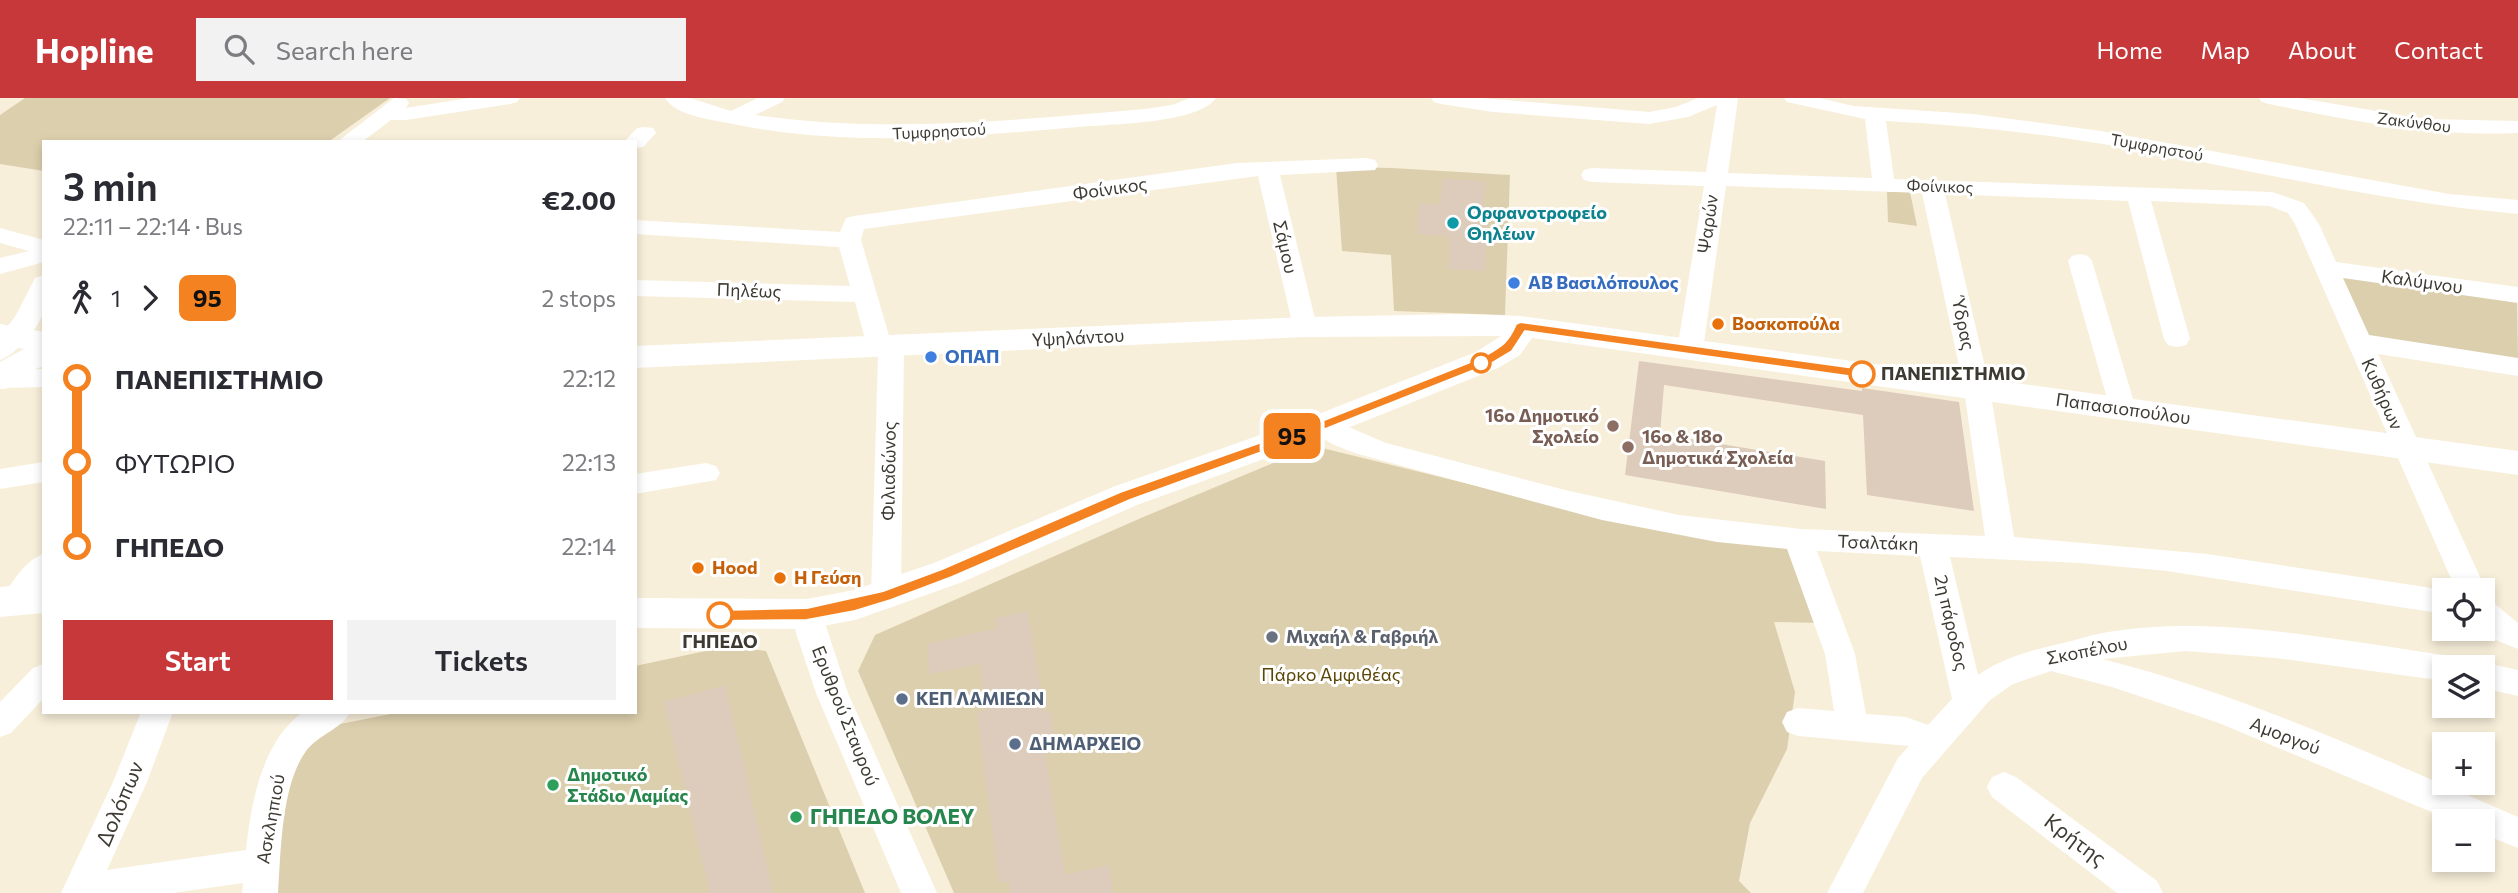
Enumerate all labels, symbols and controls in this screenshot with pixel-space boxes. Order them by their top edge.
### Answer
search box [196,18,686,81]
text: Hopline [35,29,154,70]
icon: search [220,30,258,68]
text: Search here [276,34,413,65]
text: Home [2097,35,2163,64]
text: Map [2201,35,2250,64]
text: About [2288,35,2356,64]
text: Contact [2394,35,2483,64]
street label: Ζακύνθου [2376,108,2452,135]
street label: Τυμφρηστού [892,119,986,142]
street label: Τυμφρηστού [2109,129,2205,164]
text: 3 min [63,162,158,209]
street label: Φοίνικος [1071,172,1149,204]
street label: Φοίνικος [1906,175,1974,196]
text: €2.00 [542,184,616,215]
street label: Ψαρών [1692,193,1722,255]
place label: Ορφανοτροφείο Θηλέων [1467,201,1607,244]
text: 22:11 – 22:14 · Bus [63,212,243,240]
marker: Ορφανοτροφείο Θηλέων [1445,215,1461,231]
street label: Σάμου [1269,218,1303,275]
street label: Καλύμνου [2380,264,2464,298]
place label: ΑΒ Βασιλόπουλος [1528,271,1679,293]
marker: ΑΒ Βασιλόπουλος [1506,275,1522,291]
street label: Πηλέως [716,278,782,302]
icon: walk [63,279,101,317]
icon: forward [131,279,169,317]
text: 95 [193,283,222,312]
text: 1 [111,284,121,312]
text: 2 stops [542,284,616,312]
street label: Ύδρας [1947,293,1980,352]
place label: Βοσκοπούλα [1732,312,1840,334]
marker: Βοσκοπούλα [1710,316,1726,332]
street label: Υψηλάντου [1031,324,1125,350]
place label: ΟΠΑΠ [945,345,999,367]
marker: ΟΠΑΠ [923,349,939,365]
unlabelled marker [1471,353,1491,373]
street label: Κυθήρων [2357,354,2408,433]
marker: ΠΑΝΕΠΙΣΤΗΜΙΟ [1849,361,1875,387]
place label: ΠΑΝΕΠΙΣΤΗΜΙΟ [1881,362,2025,384]
text: ΠΑΝΕΠΙΣΤΗΜΙΟ [115,363,323,394]
text: 22:12 [562,364,616,392]
street label: Παπασιοπούλου [2054,388,2192,428]
place label: 16ο Δημοτικό Σχολείο [1485,404,1599,447]
line badge: 95 [1260,413,1324,459]
marker: 16ο Δημοτικό Σχολείο [1605,418,1621,434]
street label: Φιλιαδώνος [876,421,900,521]
text: 95 [1278,421,1306,450]
place label: 16ο & 18ο Δημοτικά Σχολεία [1642,425,1794,468]
marker: 16ο & 18ο Δημοτικά Σχολεία [1620,439,1636,455]
text: ΦΥΤΩΡΙΟ [115,447,235,478]
text: 22:13 [562,448,616,476]
street label: Τσαλτάκη [1837,530,1919,554]
text: ΓΗΠΕΔΟ [115,531,224,562]
text: 22:14 [561,532,616,560]
place label: Hood [712,556,758,578]
marker: Hood [690,560,706,576]
place label: Η Γεύση [794,566,861,588]
marker: Η Γεύση [772,570,788,586]
street label: 2η πάροδος [1930,573,1974,673]
map controls [2432,578,2495,872]
button: locate [2432,578,2495,641]
marker: ΓΗΠΕΔΟ [707,602,733,628]
button: Start [63,620,333,700]
button: Tickets [347,620,616,700]
place label: Μιχαήλ & Γαβριήλ [1286,625,1438,647]
marker: Μιχαήλ & Γαβριήλ [1264,629,1280,645]
place label: ΓΗΠΕΔΟ [682,630,758,652]
street label: Σκοπέλου [2044,631,2129,669]
street label: Ερυθρού Σταυρού [808,642,884,789]
button: layers [2432,655,2495,718]
park label: Πάρκο Αμφιθέας [1261,663,1401,685]
place label: ΚΕΠ ΛΑΜΙΕΩΝ [916,687,1044,709]
marker: ΚΕΠ ΛΑΜΙΕΩΝ [894,691,910,707]
street label: Αμοργού [2247,712,2324,758]
place label: ΔΗΜΑΡΧΕΙΟ [1029,732,1141,754]
button: + [2432,732,2495,795]
marker: ΔΗΜΑΡΧΕΙΟ [1007,736,1023,752]
street label: Δολόπων [90,757,148,850]
place label: Δημοτικό Στάδιο Λαμίας [567,763,689,806]
street label: Ασκληπιού [251,772,289,865]
marker: Δημοτικό Στάδιο Λαμίας [545,777,561,793]
place label: ΓΗΠΕΔΟ ΒΟΛΕΥ [810,803,974,828]
street label: Κρήτης [2040,807,2112,870]
marker: ΓΗΠΕΔΟ ΒΟΛΕΥ [788,809,804,825]
button: − [2432,809,2495,872]

